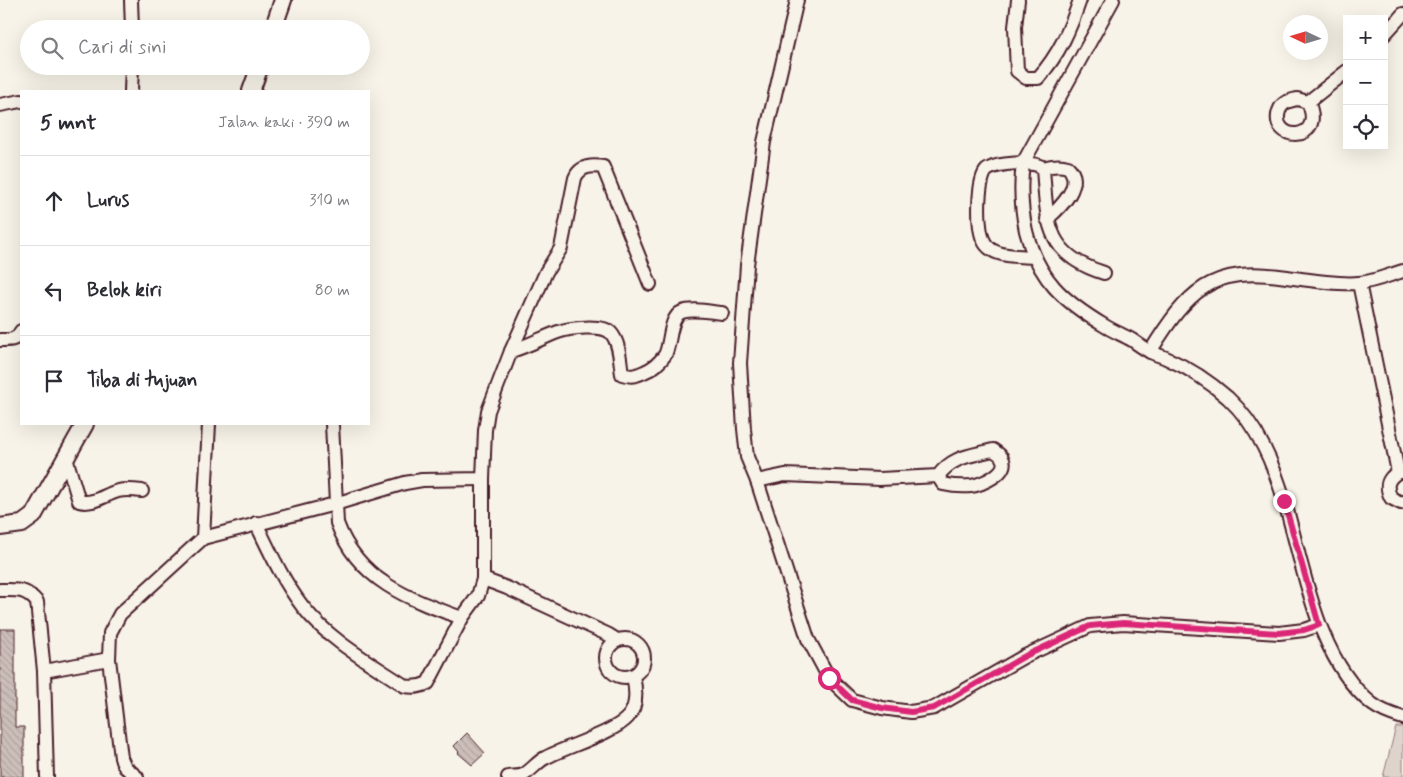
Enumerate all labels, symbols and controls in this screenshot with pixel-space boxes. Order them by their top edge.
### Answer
north arrow [1283,15,1328,60]
map controls [1343,15,1388,150]
button: + [1343,15,1388,60]
search box [20,20,370,75]
icon: search [38,34,66,62]
text: Cari di sini [78,35,166,60]
button: − [1343,60,1388,105]
button: locate [1343,105,1388,150]
text: 5 mnt [40,109,97,137]
text: Jalan kaki · 390 m [218,112,350,133]
icon: ahead [40,187,68,215]
text: Lurus [87,188,129,213]
text: 310 m [309,190,350,211]
icon: left [40,277,68,305]
text: Belok kiri [87,278,162,303]
text: 80 m [315,280,350,301]
icon: arrive [40,367,68,395]
text: Tiba di tujuan [87,368,198,393]
route end [1273,490,1296,513]
route start [818,667,841,690]

